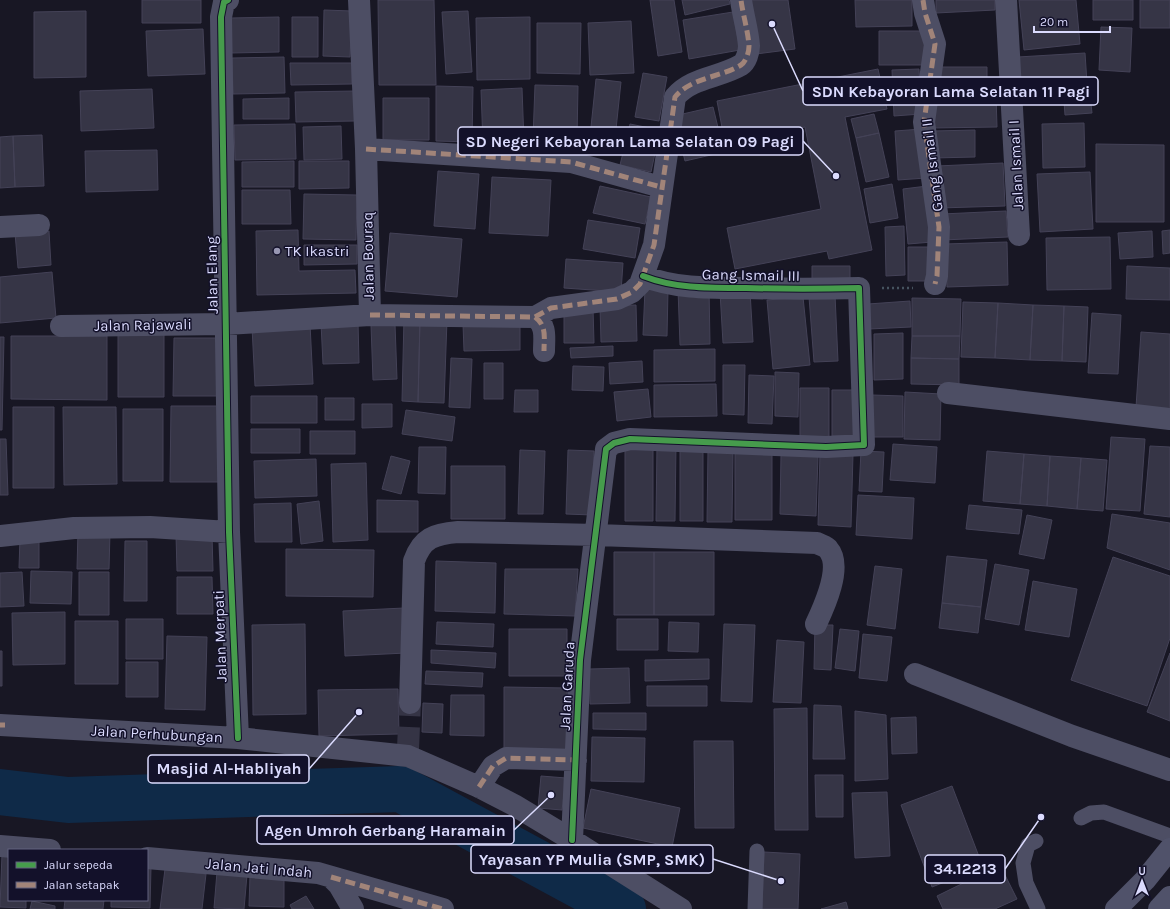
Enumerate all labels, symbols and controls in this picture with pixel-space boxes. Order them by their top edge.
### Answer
scale bar [1034,8,1110,34]
text: 20 m [1040,15,1068,29]
callout: SDN Kebayoran Lama Selatan 11 Pagi [803,77,1098,105]
text: SDN Kebayoran Lama Selatan 11 Pagi [812,82,1090,101]
street label: Gang Ismail II [917,117,947,213]
street label: Jalan Ismail I [1005,119,1027,211]
callout: SD Negeri Kebayoran Lama Selatan 09 Pagi [458,127,803,155]
text: SD Negeri Kebayoran Lama Selatan 09 Pagi [465,132,795,151]
street label: Jalan Bouraq [358,211,378,300]
street label: Jalan Elang [202,235,222,314]
place label: TK Ikastri [285,242,350,260]
marker: TK Ikastri [272,246,282,256]
street label: Gang Ismail III [702,265,800,285]
street label: Jalan Rajawali [94,315,192,335]
street label: Jalan Merpati [209,590,231,682]
street label: Jalan Garuda [556,641,578,731]
street label: Jalan Perhubungan [91,722,223,746]
callout: Masjid Al-Habliyah [148,755,309,783]
text: Masjid Al-Habliyah [156,759,302,778]
callout: Agen Umroh Gerbang Haramain [257,816,514,844]
text: Agen Umroh Gerbang Haramain [264,821,506,840]
callout: Yayasan YP Mulia (SMP, SMK) [471,845,713,873]
legend [8,849,148,901]
text: Yayasan YP Mulia (SMP, SMK) [479,850,705,869]
street label: Jalan Jati Indah [205,854,313,882]
callout: 34.12213 [925,855,1005,883]
text: Jalur sepeda [44,858,113,872]
text: 34.12213 [933,859,997,878]
north arrow [1122,861,1162,901]
text: U [1138,865,1146,878]
text: Jalan setapak [44,878,120,892]

